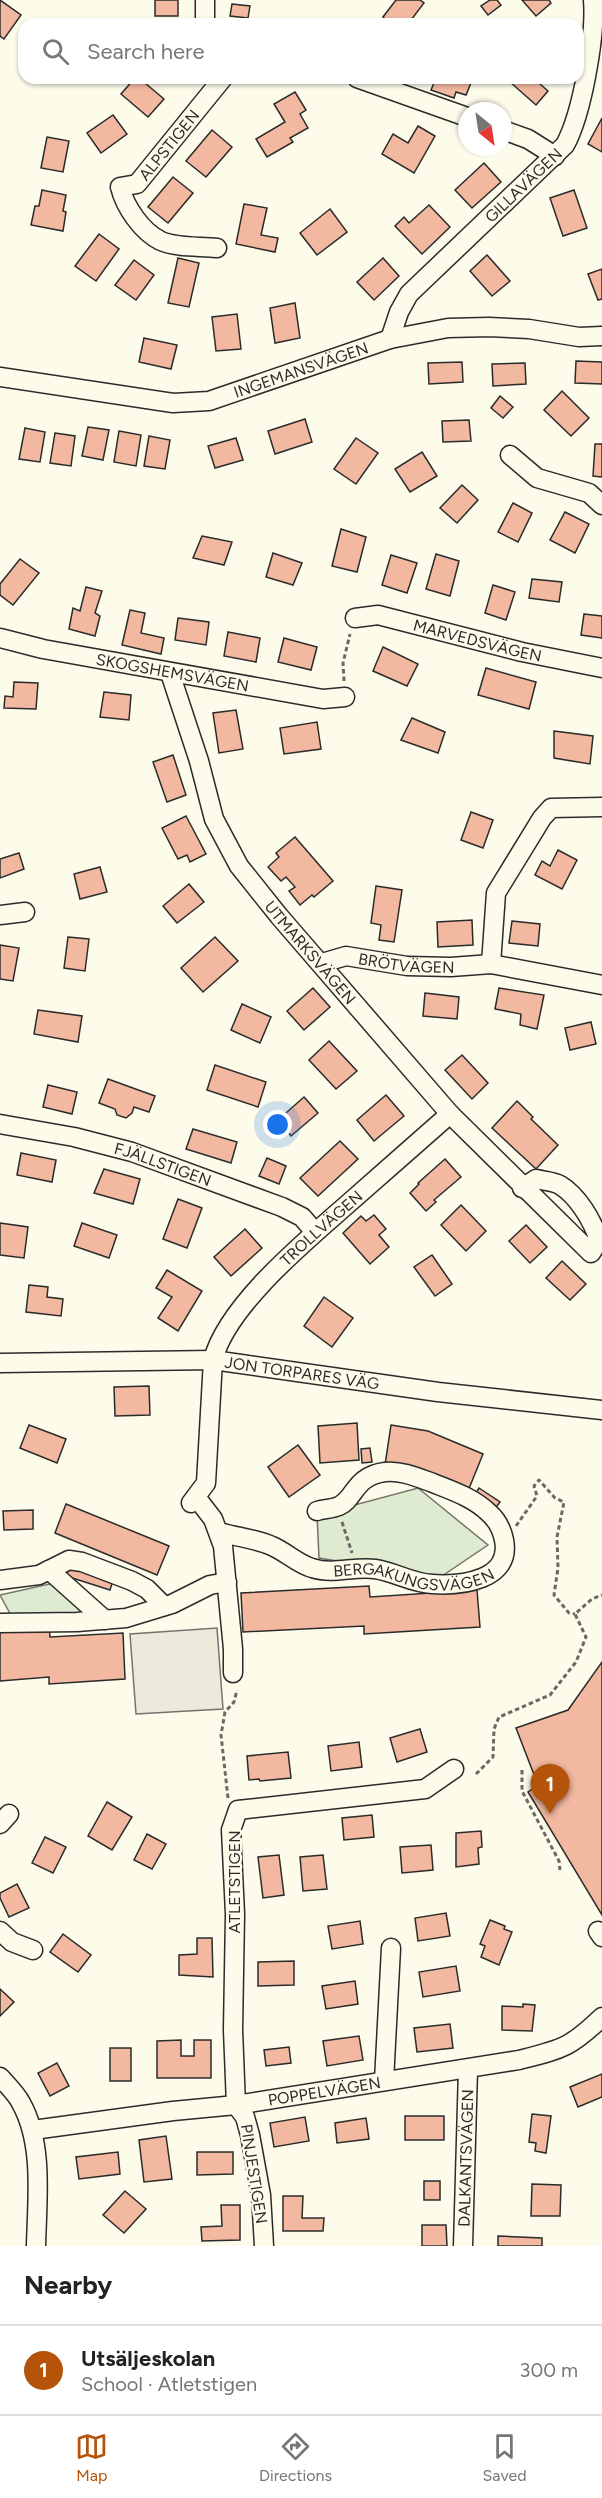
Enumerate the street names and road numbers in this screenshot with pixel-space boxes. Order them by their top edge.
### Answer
street label: ALPSTIGEN [134,106,203,184]
street label: GILLAVÄGEN [481,144,566,226]
street label: INGEMANSVÄGEN [231,338,371,401]
street label: MARVEDSVÄGEN [411,615,544,665]
street label: SKOGSHEMSVÄGEN [95,649,250,695]
street label: UTMARKSVÄGEN [261,897,360,1008]
street label: BRÖTVÄGEN [357,949,455,977]
street label: FJÄLLSTIGEN [112,1138,214,1190]
street label: TROLLVÄGEN [276,1186,366,1270]
street label: JON TORPARES VÄG [224,1352,381,1393]
street label: BERGAKUNGSVÄGEN [333,1559,497,1594]
street label: ATLETSTIGEN [225,1830,244,1934]
street label: POPPELVÄGEN [267,2073,382,2109]
street label: DALKANTSVÄGEN [454,2089,477,2227]
street label: PINJESTIGEN [237,2123,271,2225]

